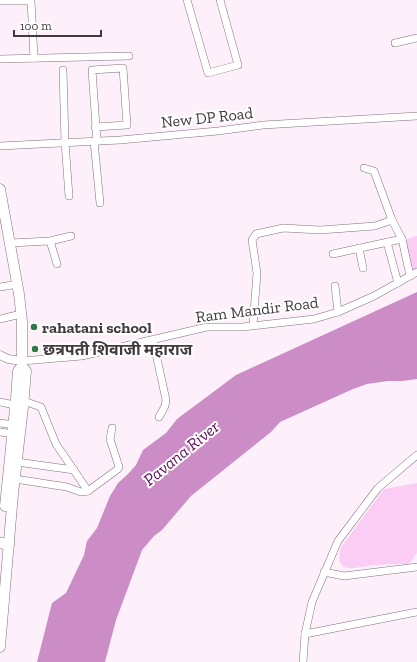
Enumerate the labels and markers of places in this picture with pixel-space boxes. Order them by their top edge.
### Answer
place label: rahatani school [42,318,152,337]
marker: rahatani school [29,322,39,332]
place label: छत्रपती शिवाजी महाराज [43,340,193,359]
marker: छत्रपती शिवाजी महाराज [30,344,40,354]

